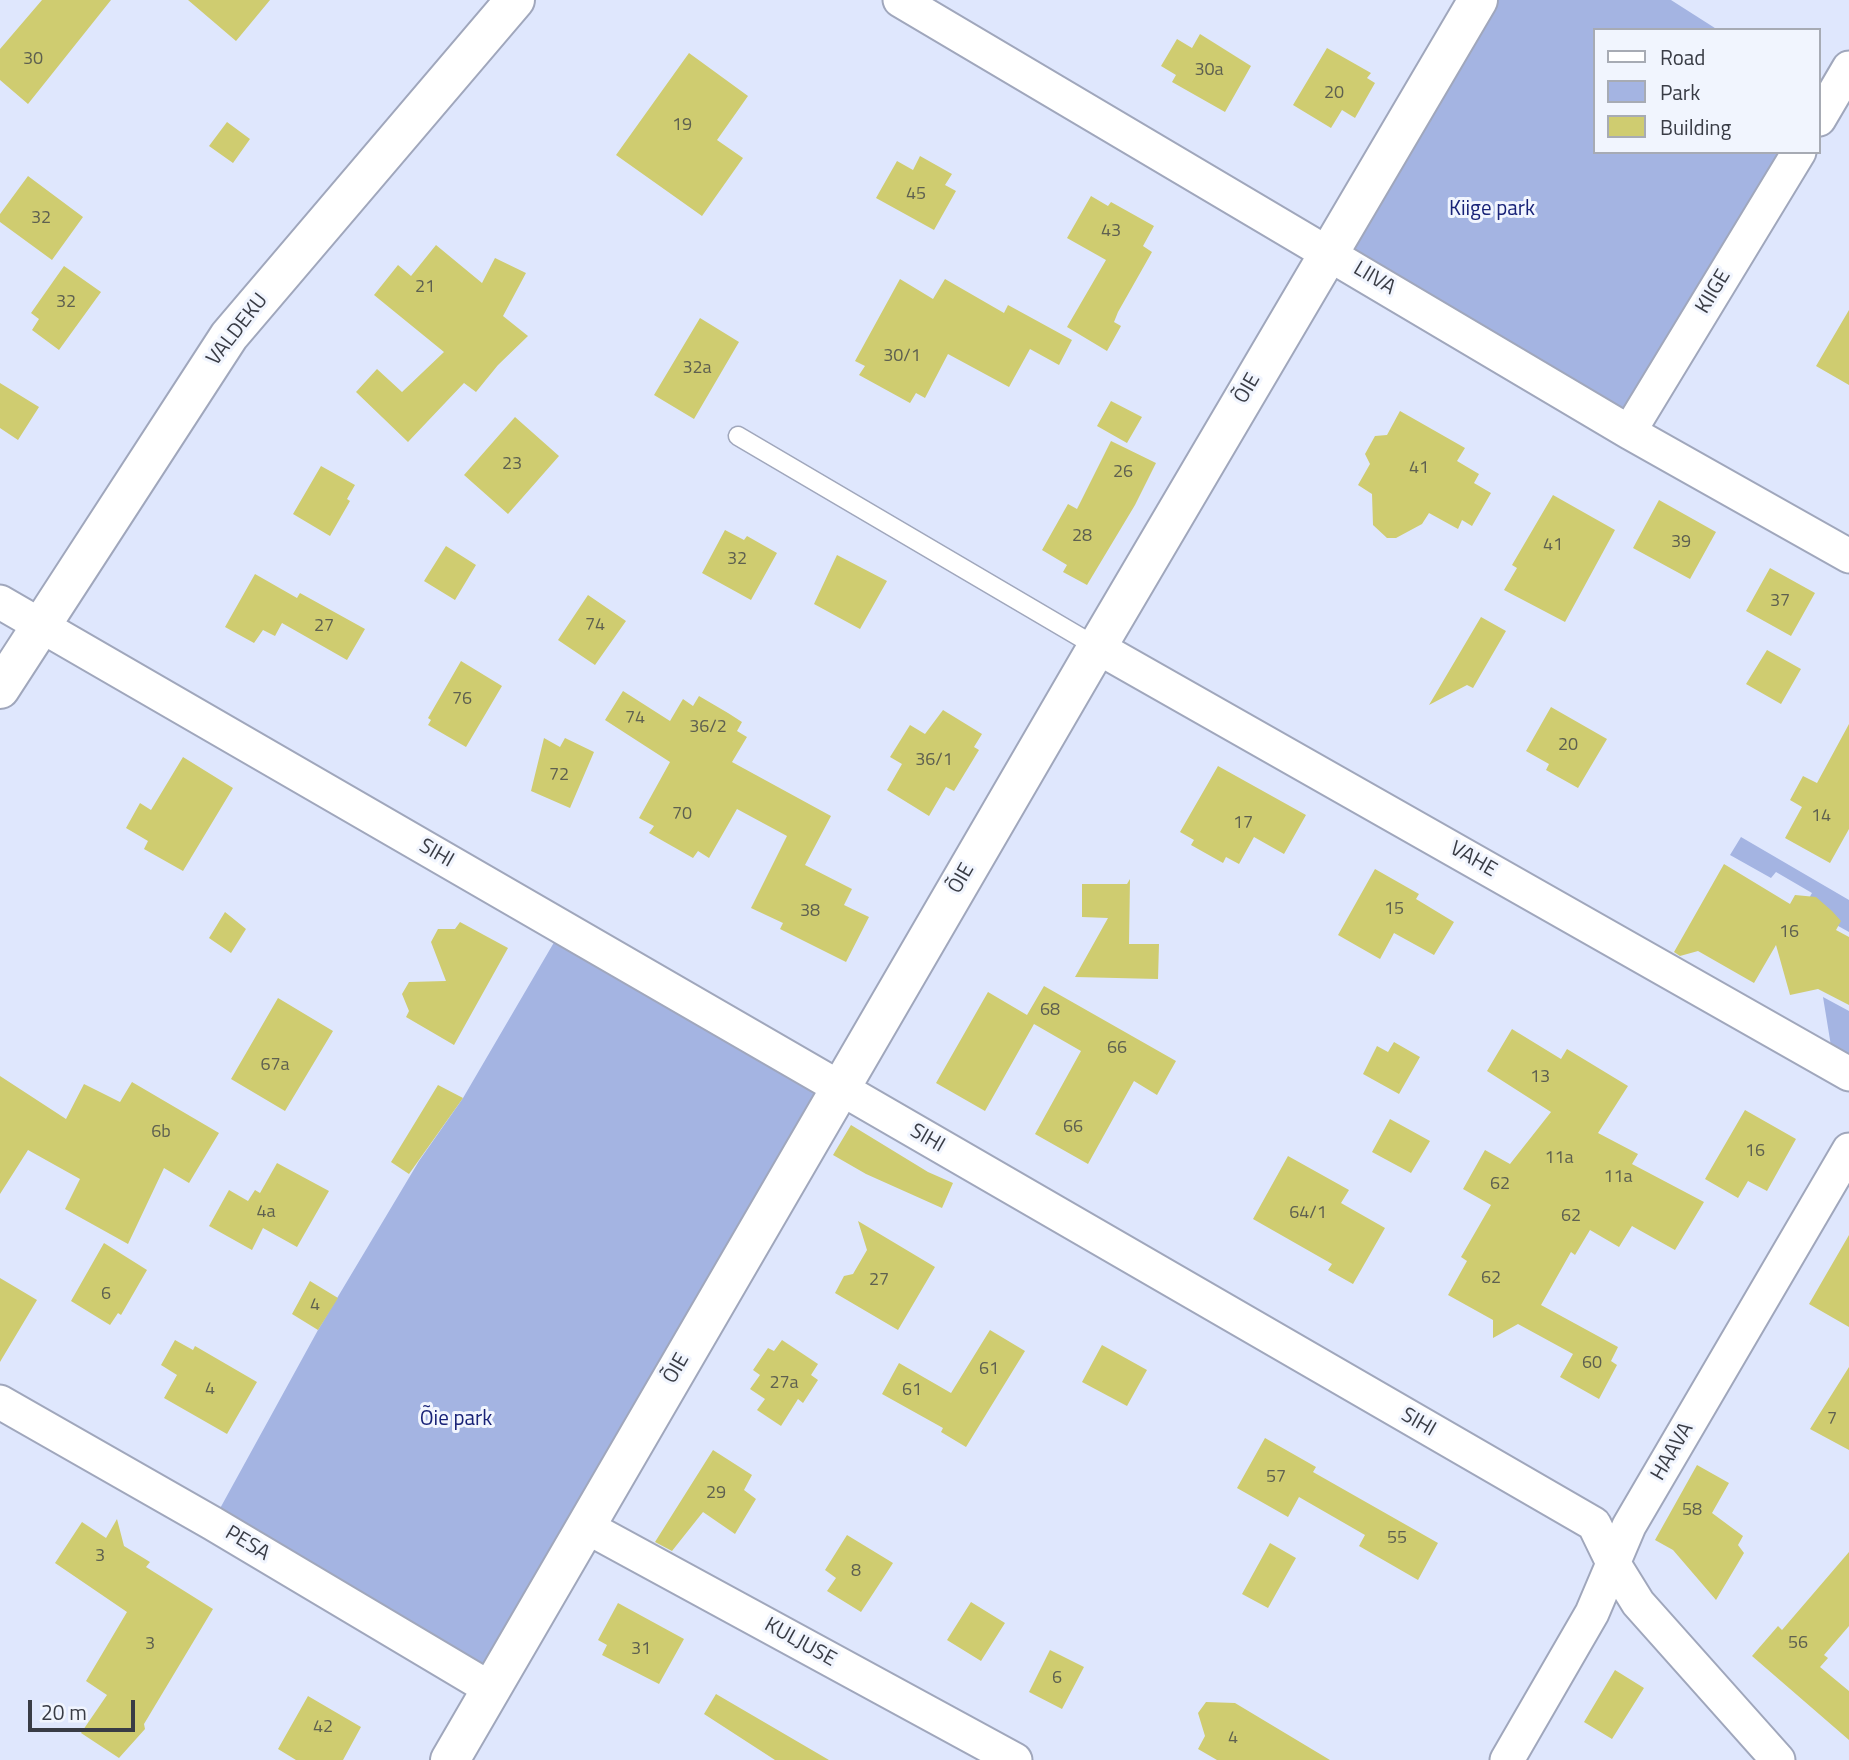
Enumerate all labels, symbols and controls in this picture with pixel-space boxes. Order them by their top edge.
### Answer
legend [1594,28,1821,154]
text: Road [1660,41,1705,73]
house number: 30 [23,49,43,71]
house number: 30a [1194,60,1224,82]
text: Park [1660,76,1700,108]
house number: 20 [1324,83,1344,105]
text: Building [1660,111,1731,143]
house number: 19 [672,115,692,137]
house number: 45 [906,184,926,206]
park label: Kiige park [1449,197,1535,223]
house number: 32 [31,208,51,230]
house number: 43 [1101,221,1121,243]
street label: LIIVA [1348,257,1400,301]
street label: KIIGE [1691,265,1737,319]
house number: 21 [415,277,435,299]
street label: VALDEKU [202,289,274,371]
house number: 32 [56,292,76,314]
house number: 30/1 [883,346,921,368]
house number: 32a [682,358,712,380]
street label: ÕIE [1229,369,1267,409]
house number: 23 [502,454,522,476]
house number: 41 [1409,458,1429,480]
house number: 26 [1113,462,1133,484]
house number: 28 [1072,526,1092,548]
house number: 39 [1671,532,1691,554]
house number: 41 [1543,535,1563,557]
house number: 32 [727,549,747,571]
house number: 37 [1770,591,1790,613]
house number: 74 [585,615,605,637]
house number: 27 [314,616,334,638]
house number: 76 [452,689,472,711]
house number: 74 [625,708,645,730]
house number: 36/2 [689,717,727,739]
house number: 20 [1558,735,1578,757]
house number: 36/1 [915,750,953,772]
house number: 72 [549,765,569,787]
house number: 70 [672,804,692,826]
house number: 14 [1811,806,1831,828]
house number: 17 [1233,813,1253,835]
street label: SIHI [414,834,458,874]
street label: VAHE [1445,837,1501,883]
street label: ÕIE [943,859,981,899]
house number: 15 [1384,899,1404,921]
house number: 38 [800,901,820,923]
house number: 16 [1779,922,1799,944]
house number: 68 [1040,1000,1060,1022]
house number: 66 [1107,1038,1127,1060]
house number: 67a [260,1055,290,1077]
house number: 13 [1530,1067,1550,1089]
house number: 66 [1063,1117,1083,1139]
street label: SIHI [905,1119,949,1159]
house number: 6b [151,1122,171,1144]
house number: 16 [1745,1141,1765,1163]
house number: 11a [1544,1148,1574,1170]
house number: 11a [1603,1167,1633,1189]
house number: 62 [1490,1174,1510,1196]
house number: 4a [256,1202,276,1224]
house number: 64/1 [1289,1203,1327,1225]
house number: 62 [1561,1206,1581,1228]
house number: 62 [1481,1268,1501,1290]
house number: 27 [869,1270,889,1292]
house number: 6 [101,1284,111,1306]
house number: 4 [310,1295,320,1317]
street label: ÕIE [658,1349,696,1389]
house number: 60 [1582,1353,1602,1375]
house number: 61 [979,1359,999,1381]
house number: 27a [769,1373,799,1395]
house number: 4 [205,1379,215,1401]
house number: 61 [902,1380,922,1402]
street label: SIHI [1396,1403,1440,1443]
park label: Õie park [420,1407,492,1433]
house number: 7 [1827,1409,1837,1431]
street label: HAAVA [1646,1419,1700,1485]
house number: 57 [1266,1467,1286,1489]
house number: 29 [706,1483,726,1505]
house number: 58 [1682,1500,1702,1522]
street label: PESA [220,1521,274,1567]
house number: 55 [1387,1528,1407,1550]
house number: 3 [95,1546,105,1568]
house number: 8 [851,1561,861,1583]
street label: KULJUSE [760,1613,840,1673]
house number: 56 [1788,1633,1808,1655]
house number: 3 [145,1634,155,1656]
house number: 31 [631,1639,651,1661]
house number: 6 [1052,1668,1062,1690]
scale bar [32,1686,138,1730]
text: 20 m [41,1696,87,1728]
house number: 42 [313,1717,333,1739]
house number: 4 [1228,1728,1238,1750]

